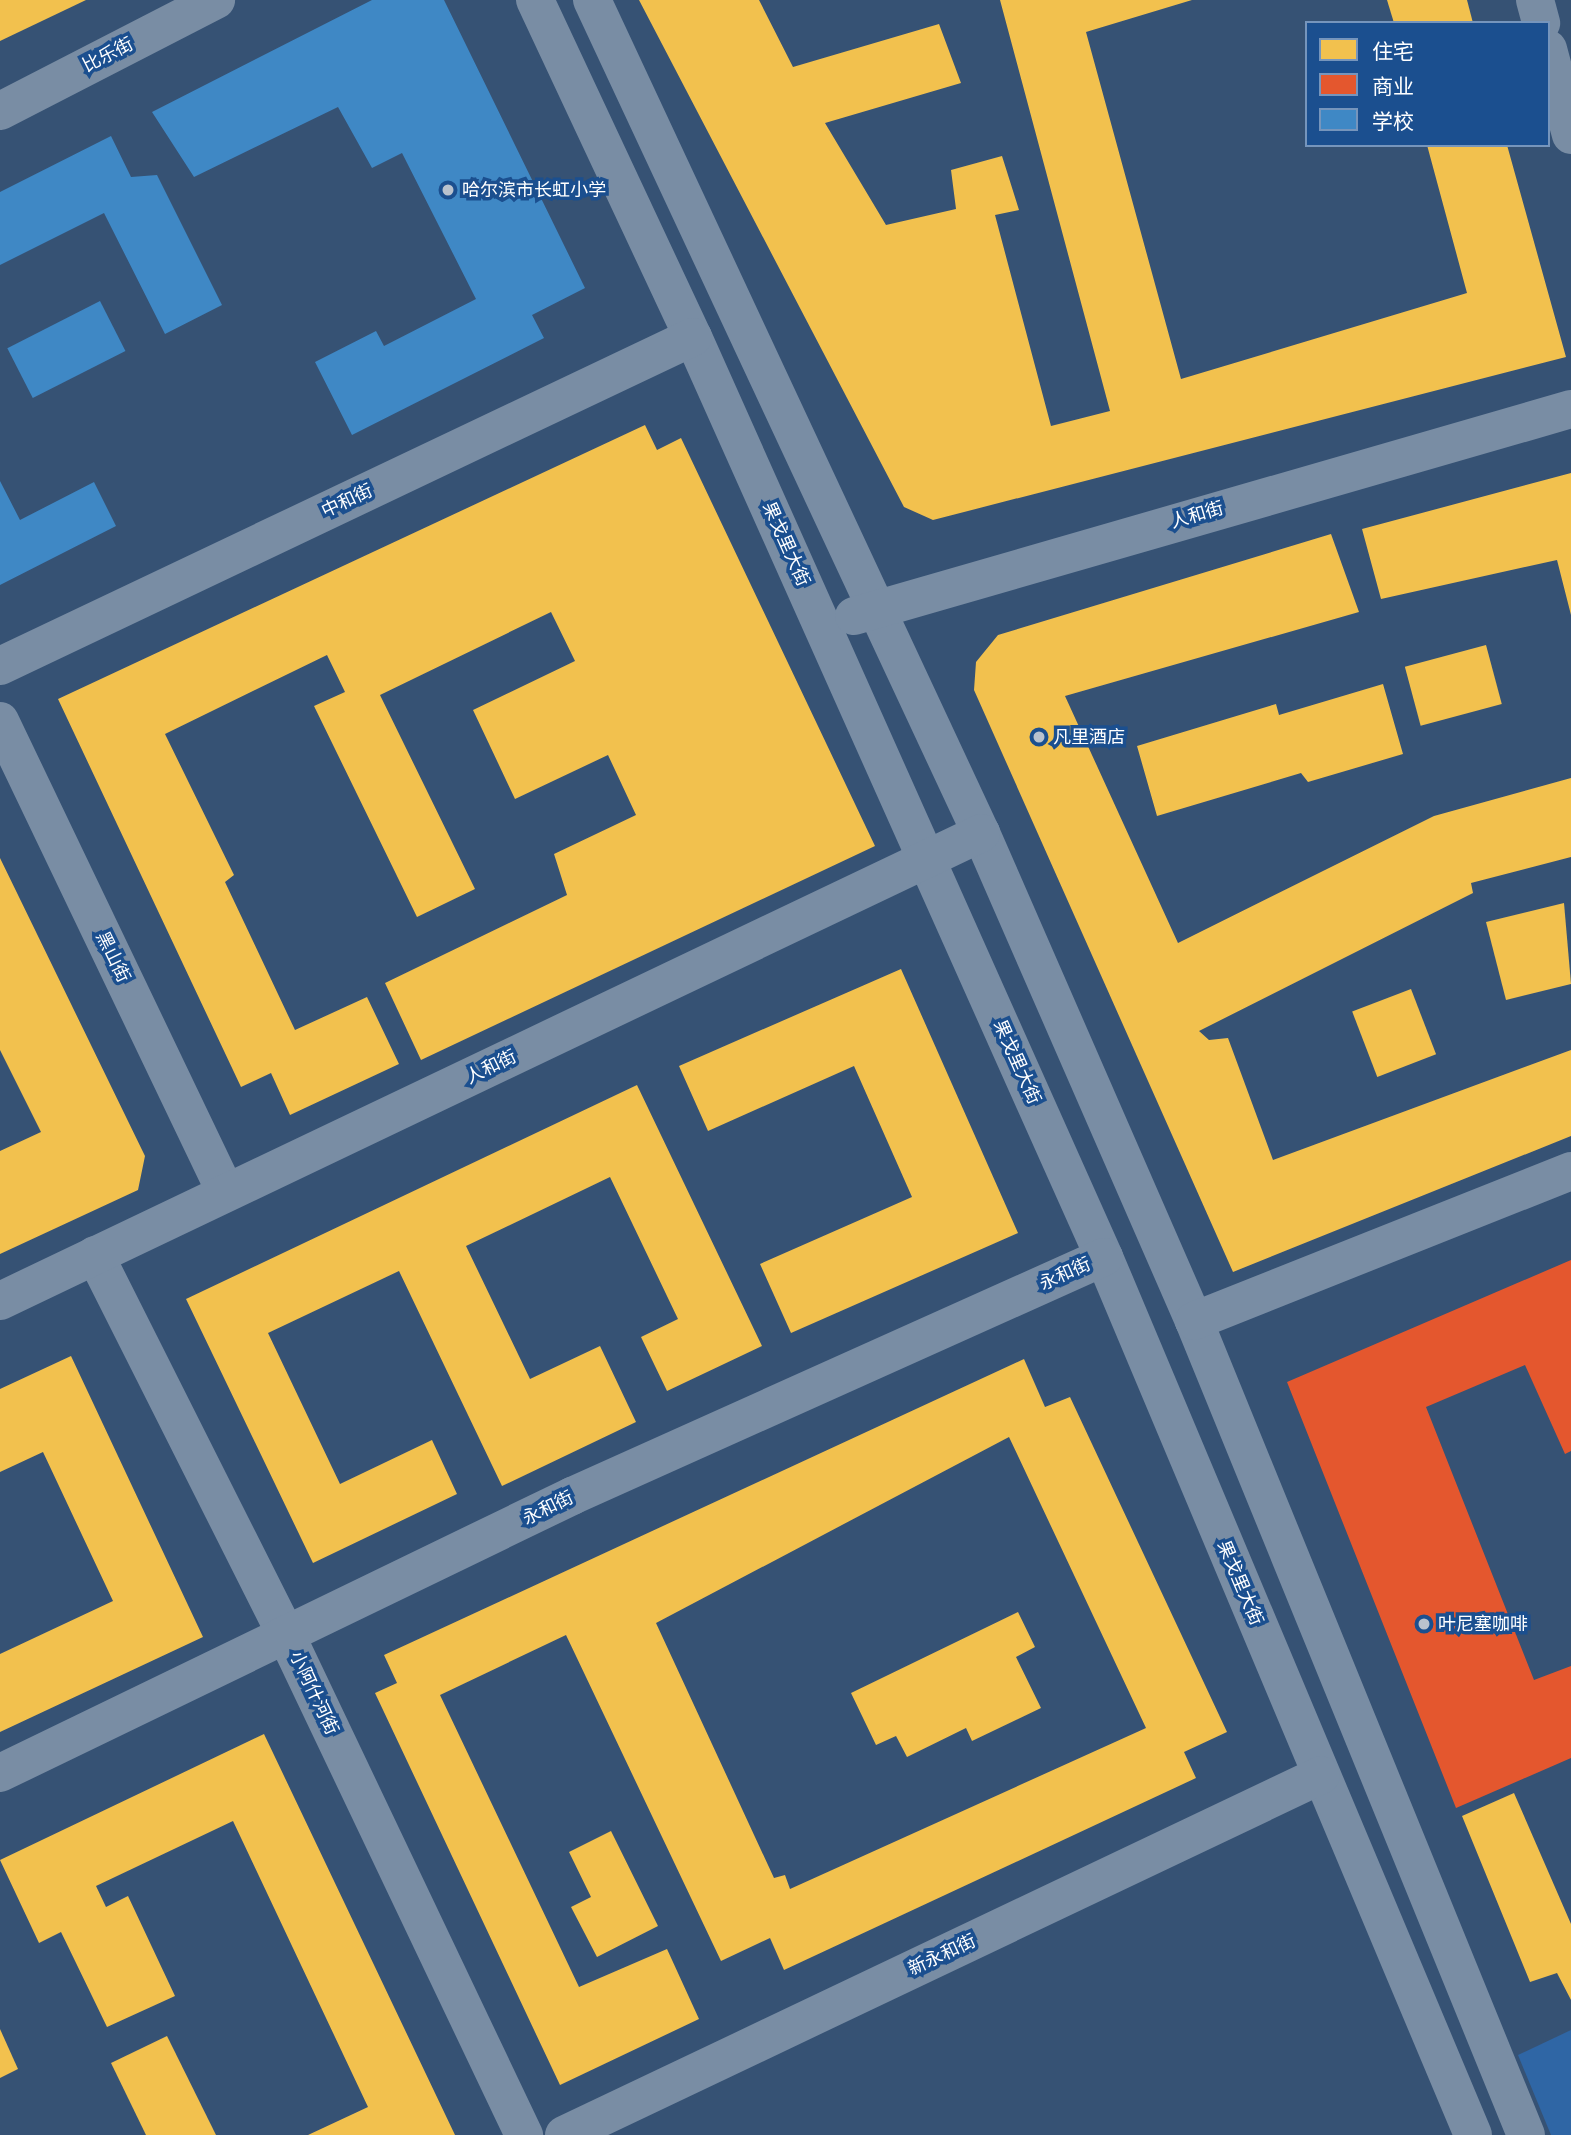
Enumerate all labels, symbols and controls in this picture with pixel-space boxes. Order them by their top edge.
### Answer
legend [1305,21,1550,147]
street label: 比乐街 [79,33,137,77]
text: 住宅 [1372,38,1414,64]
text: 商业 [1372,73,1414,99]
text: 学校 [1372,108,1414,134]
place label: 哈尔滨市长虹小学 [462,179,606,201]
marker: 哈尔滨市长虹小学 [440,182,456,198]
street label: 中和街 [318,480,376,522]
street label: 人和街 [1168,497,1226,533]
street label: 果戈里大街 [758,498,814,590]
place label: 凡里酒店 [1053,726,1125,748]
marker: 凡里酒店 [1031,729,1047,745]
street label: 黑山街 [91,928,135,986]
street label: 果戈里大街 [989,1016,1045,1108]
street label: 人和街 [462,1045,520,1089]
street label: 永和街 [1036,1253,1094,1295]
street label: 永和街 [519,1486,577,1530]
street label: 果戈里大街 [1212,1537,1268,1629]
place label: 叶尼塞咖啡 [1438,1613,1528,1635]
marker: 叶尼塞咖啡 [1416,1616,1432,1632]
street label: 小阿什河街 [285,1648,343,1738]
street label: 新永和街 [905,1930,979,1980]

